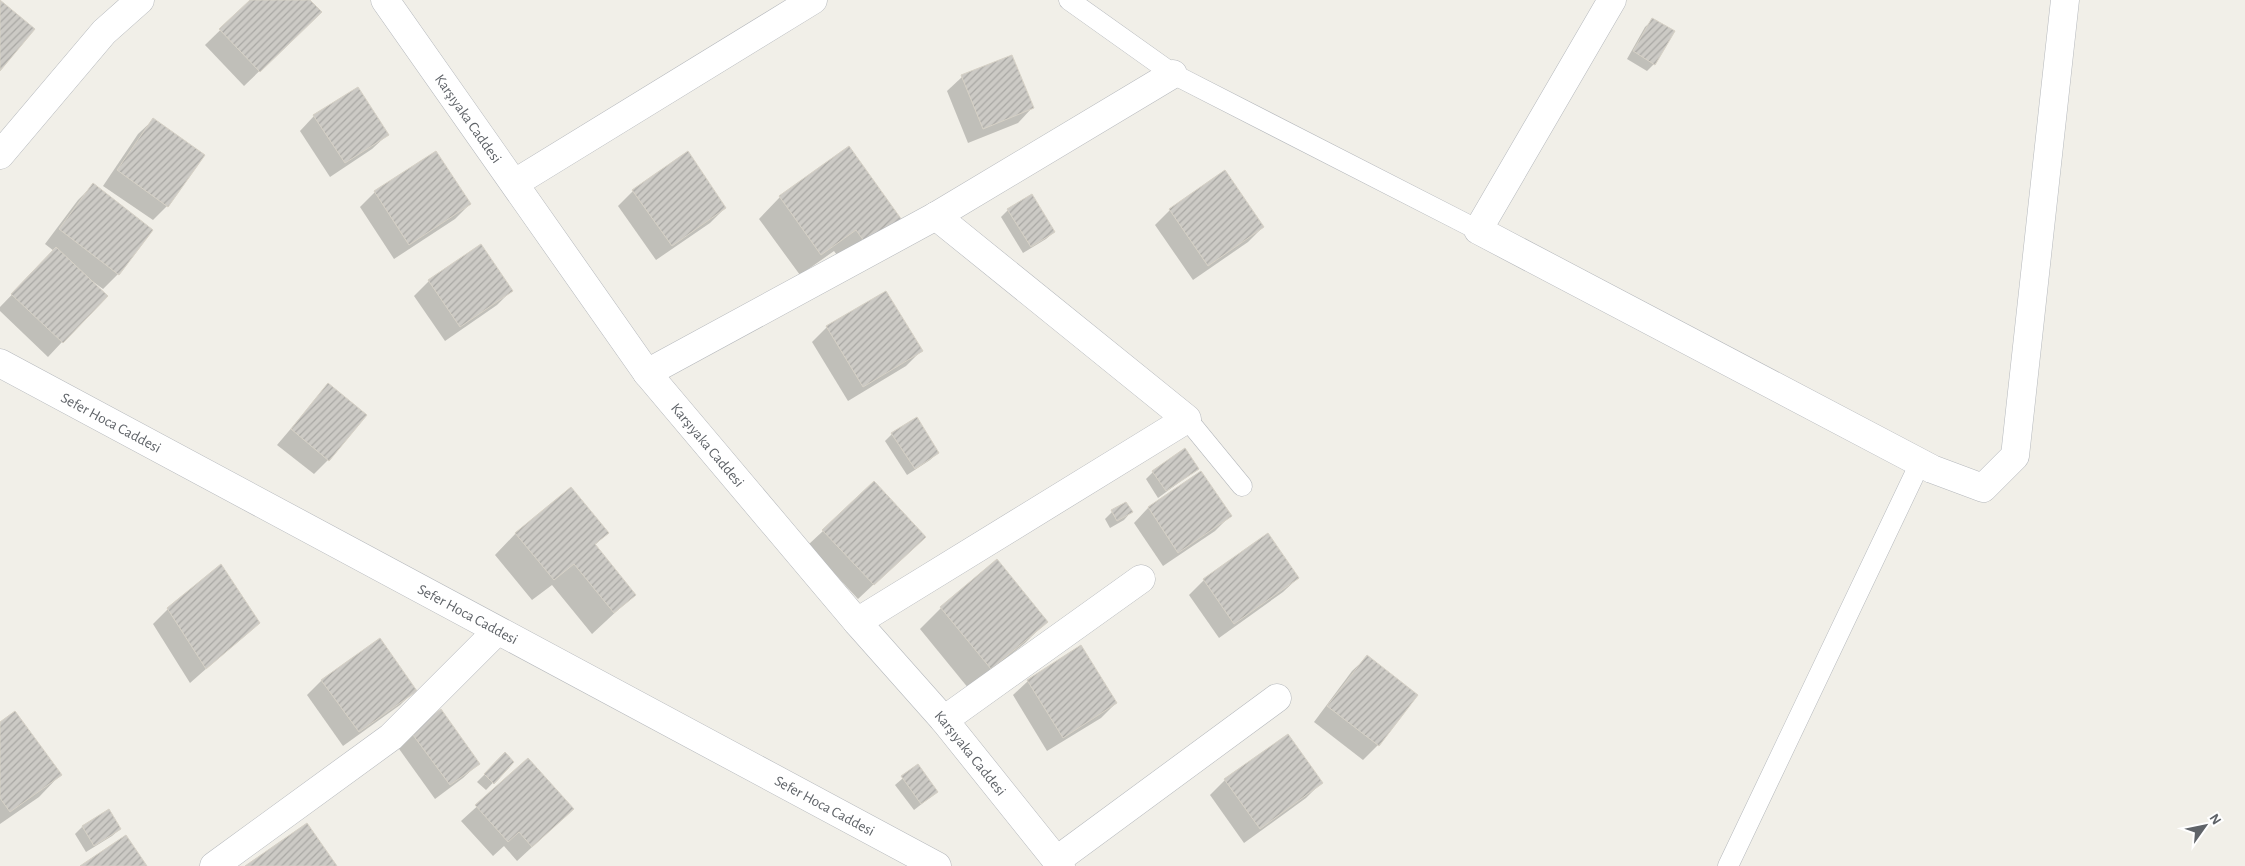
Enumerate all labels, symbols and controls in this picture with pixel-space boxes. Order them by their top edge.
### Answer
street label: Karşıyaka Caddesi [432,72,504,166]
street label: Sefer Hoca Caddesi [58,390,163,456]
street label: Karşıyaka Caddesi [668,401,747,490]
street label: Sefer Hoca Caddesi [415,582,520,647]
street label: Karşıyaka Caddesi [932,708,1009,799]
street label: Sefer Hoca Caddesi [772,773,877,839]
north arrow [2180,801,2230,851]
text: N [2207,812,2224,827]

